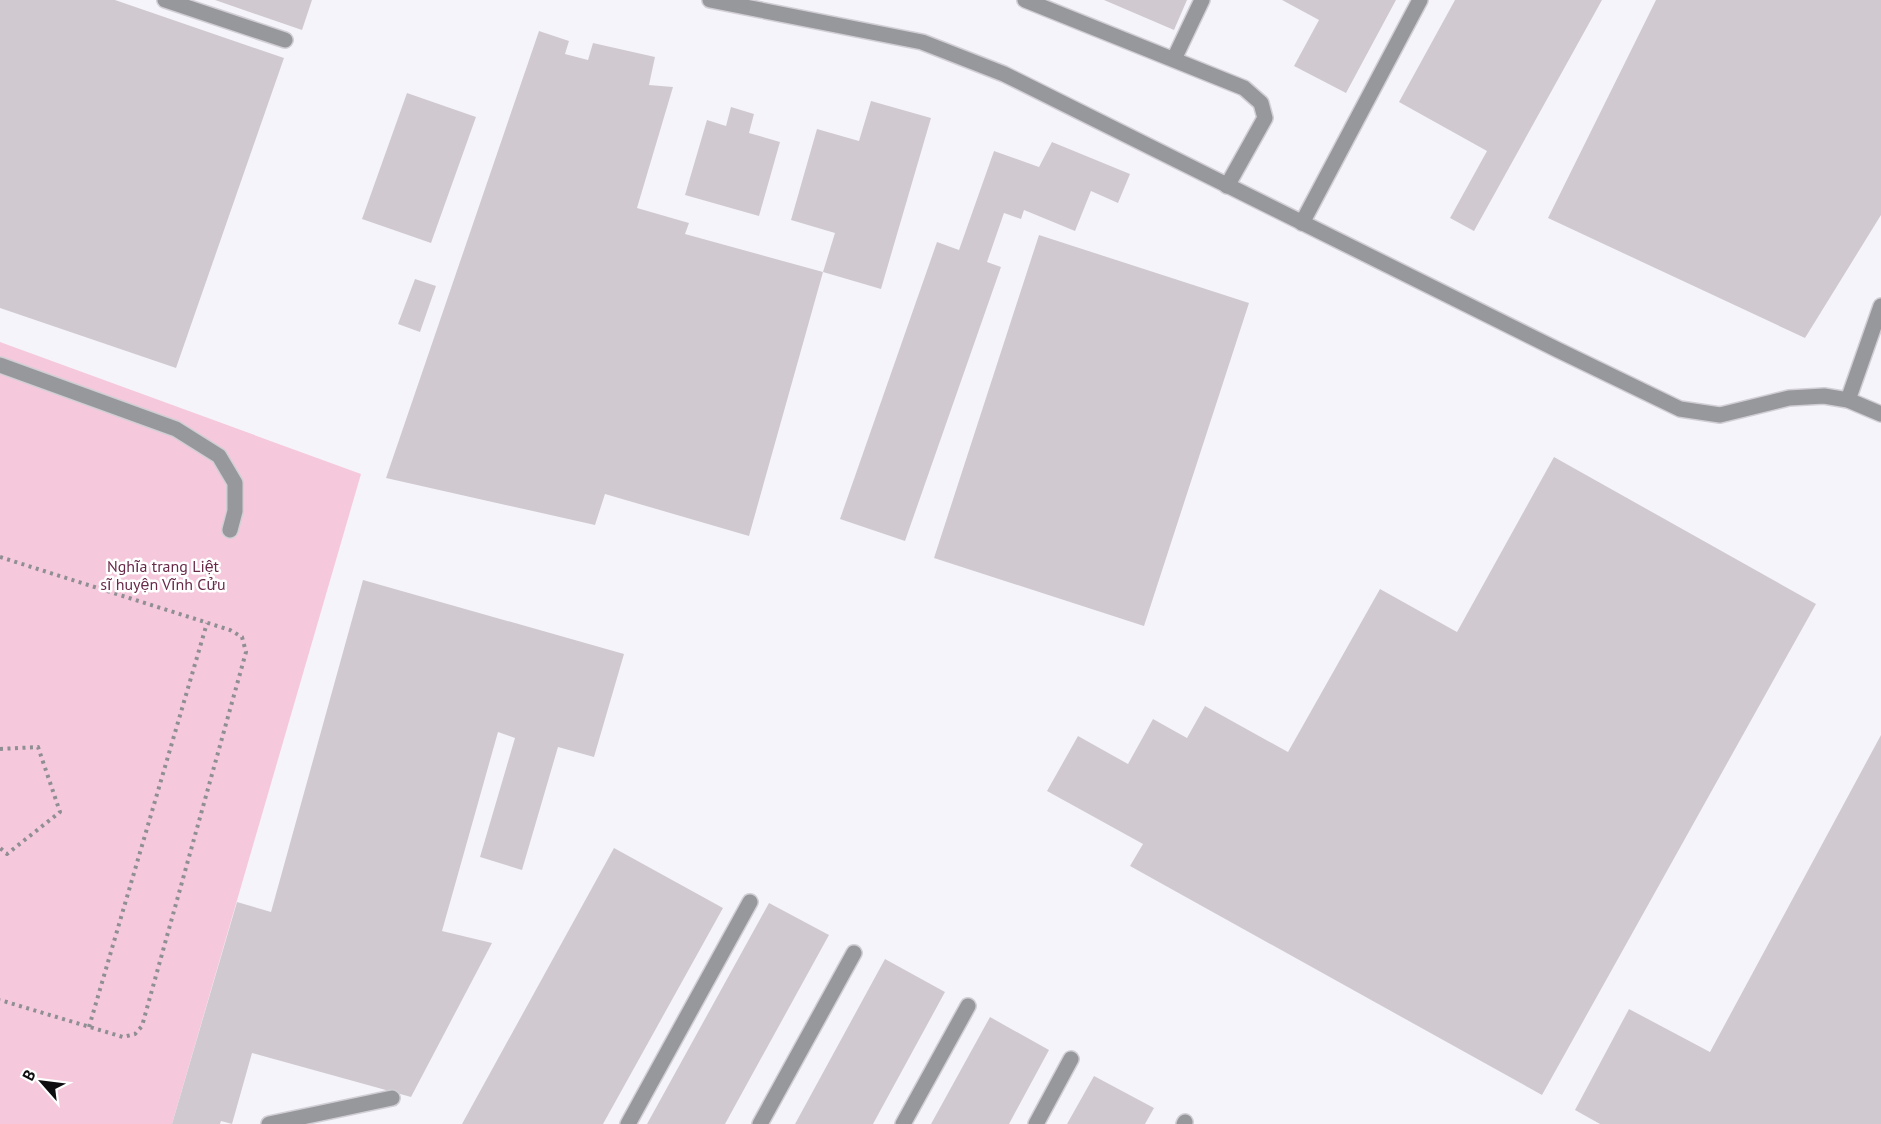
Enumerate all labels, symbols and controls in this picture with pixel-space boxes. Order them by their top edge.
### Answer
park label: Nghĩa trang Liệt sĩ huyện Vĩnh Cửu [100,556,226,594]
north arrow [12,1052,72,1112]
text: B [18,1066,40,1084]

